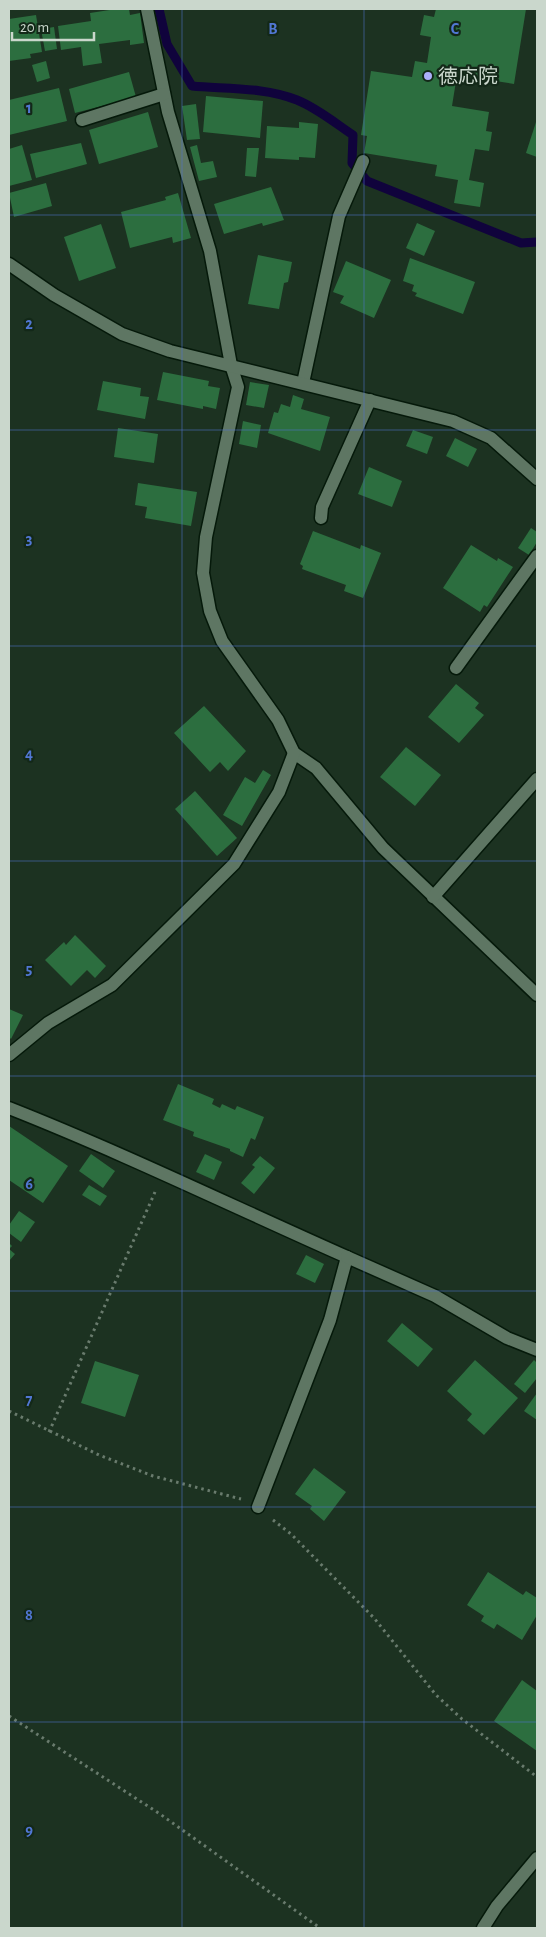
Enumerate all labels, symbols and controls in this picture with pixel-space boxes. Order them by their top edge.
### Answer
scale bar [12,10,95,42]
text: 20 m [20,20,49,35]
text: B [268,21,278,37]
text: C [451,21,460,37]
place label: 徳応院 [438,66,498,87]
marker: 徳応院 [422,70,434,82]
text: 1 [26,100,32,116]
text: 2 [25,316,33,332]
text: 3 [26,531,33,547]
text: 4 [25,746,33,762]
text: 5 [26,961,33,977]
text: 6 [25,1176,33,1192]
text: 7 [26,1392,33,1408]
text: 8 [25,1607,33,1623]
text: 9 [25,1822,33,1838]

